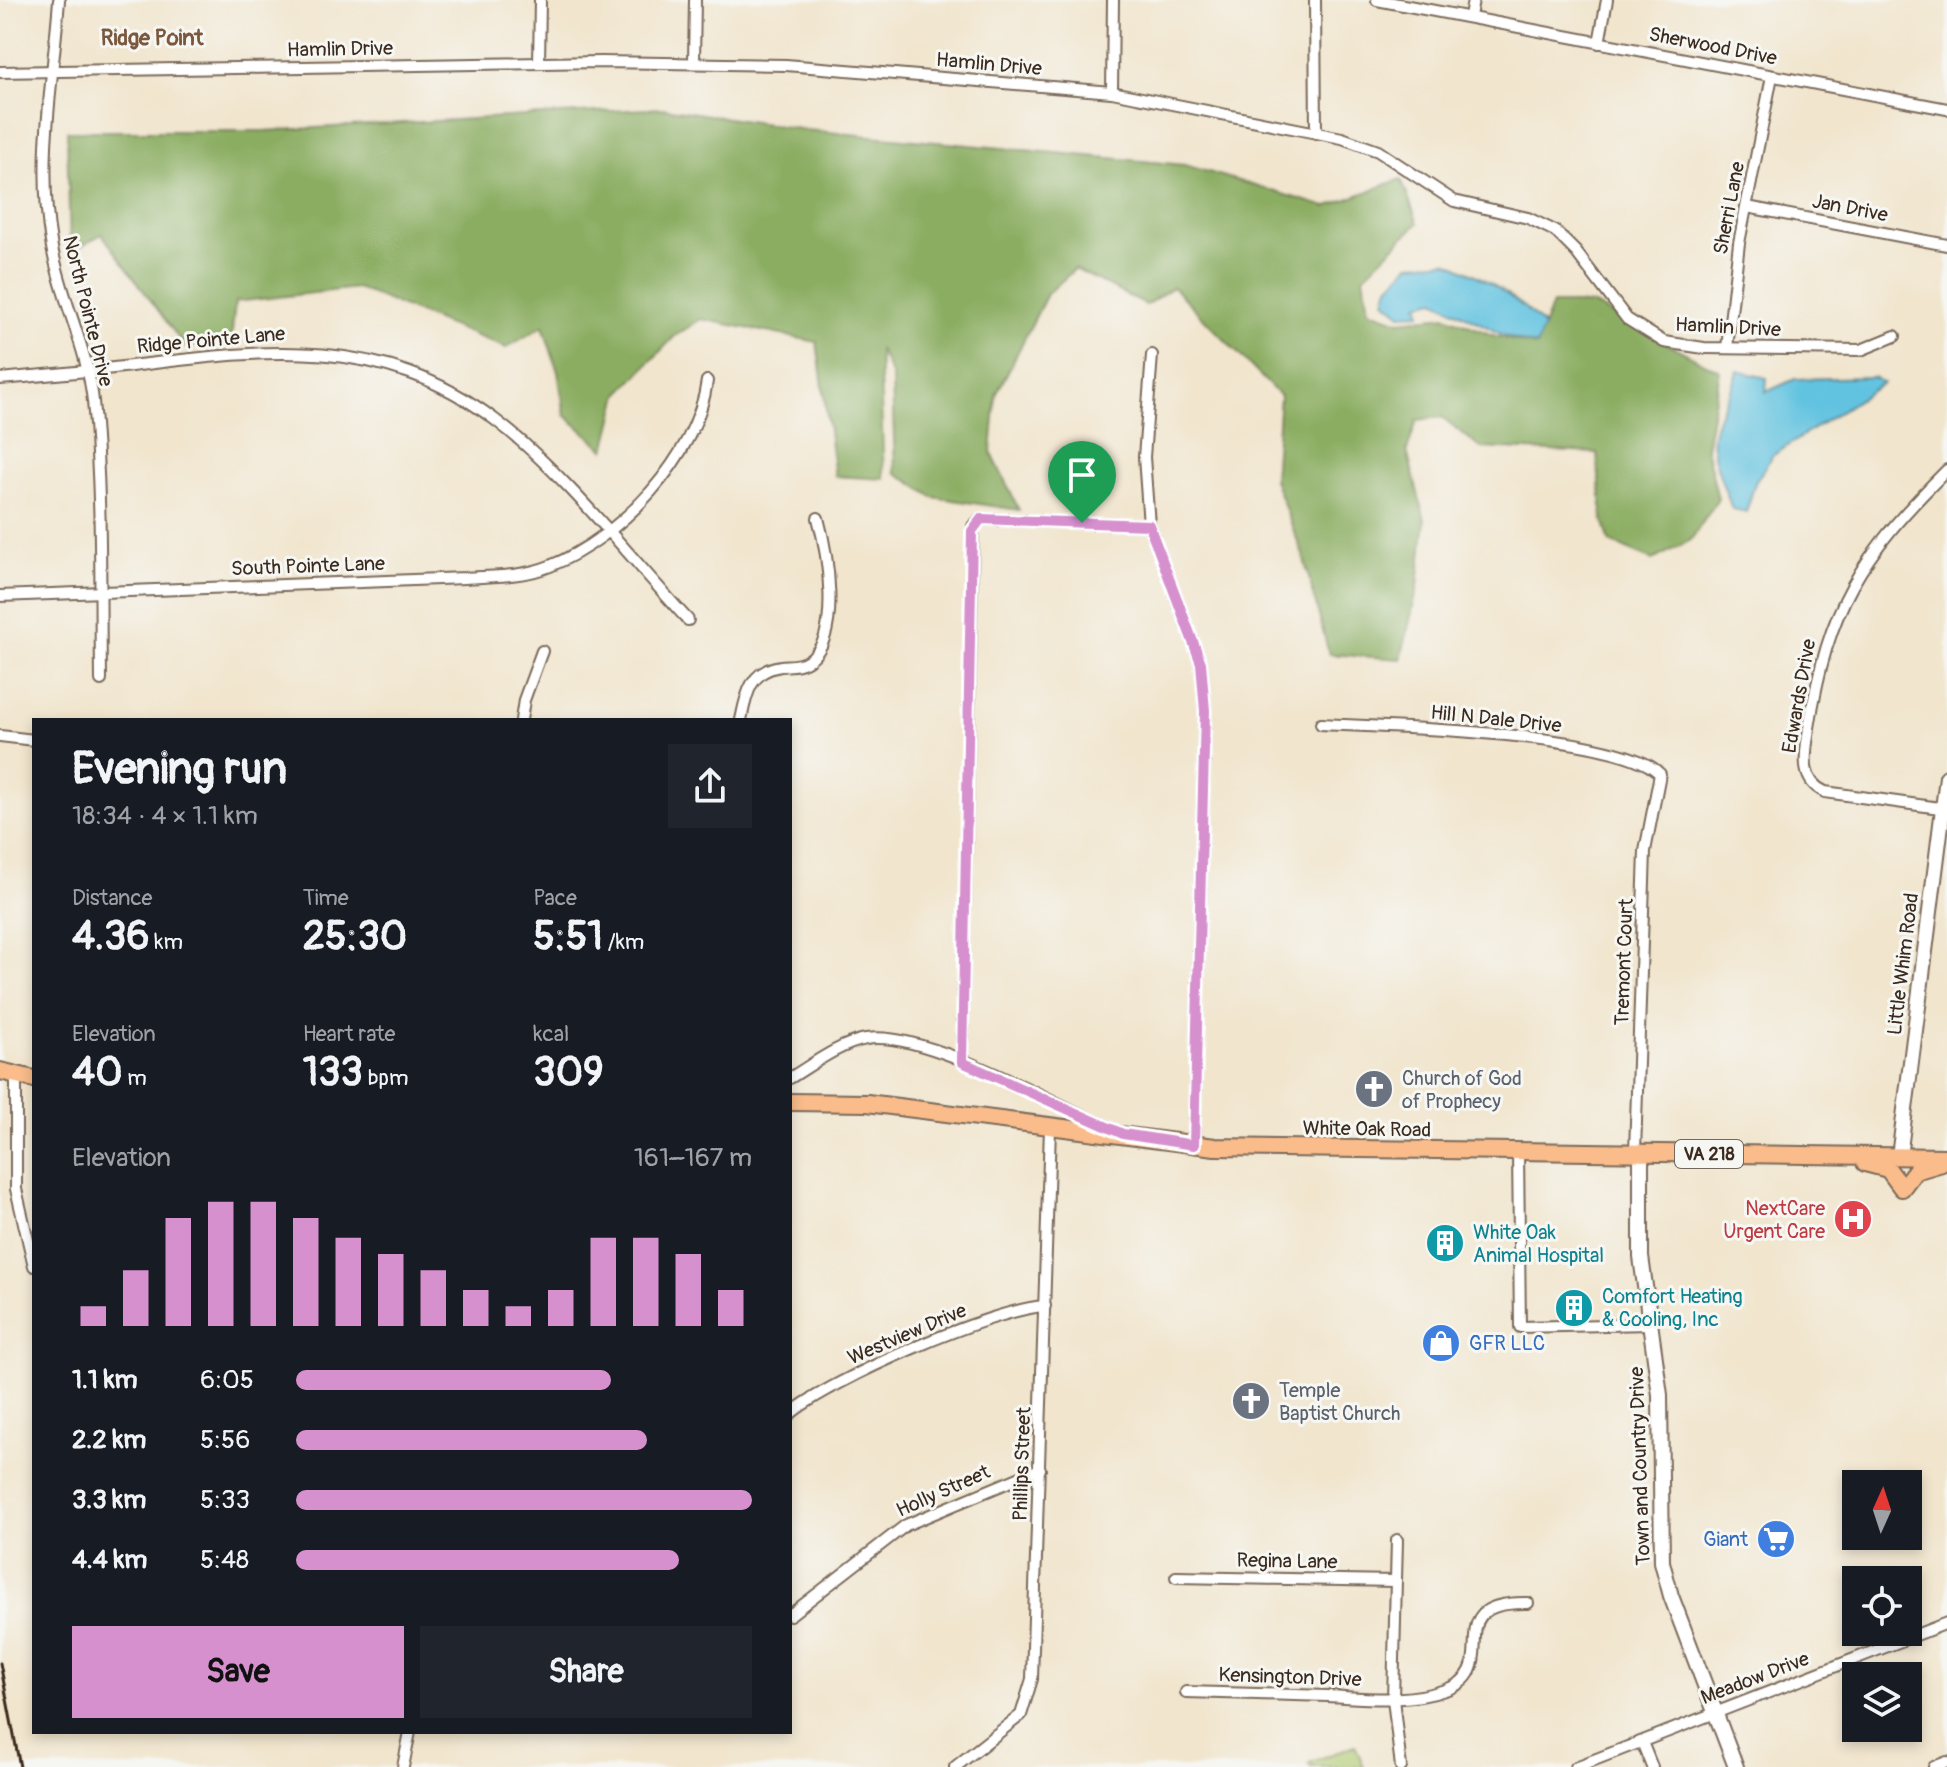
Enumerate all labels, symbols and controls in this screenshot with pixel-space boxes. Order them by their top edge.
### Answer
street label: Sherwood Drive [1647,21,1779,71]
district label: Ridge Point [101,24,204,52]
street label: Hamlin Drive [287,36,393,62]
street label: Hamlin Drive [935,47,1043,81]
street label: Sherri Lane [1708,159,1750,257]
street label: Jan Drive [1810,188,1890,228]
street label: North Pointe Drive [57,233,119,389]
street label: Hamlin Drive [1674,312,1782,342]
street label: Ridge Pointe Lane [136,321,286,359]
pin [1048,441,1116,523]
icon: arrive [1060,453,1104,497]
street label: South Pointe Lane [231,551,385,581]
street label: Edwards Drive [1777,637,1821,755]
street label: Hill N Dale Drive [1429,700,1563,738]
text: Evening run [72,742,287,797]
button: share [668,744,752,828]
text: 18:34 · 4 × 1.1 km [72,800,258,832]
text: Distance [72,884,152,912]
text: Time [303,884,349,912]
text: Pace [533,884,577,912]
street label: Little Whim Road [1882,891,1924,1037]
street label: Tremont Court [1609,897,1639,1026]
text: 4.36 [72,912,150,961]
text: 25:30 [303,912,407,961]
text: 5:51 [533,912,603,961]
text: km [150,928,183,956]
text: /km [603,928,644,956]
text: Elevation [72,1020,156,1048]
text: Heart rate [303,1020,395,1048]
text: kcal [533,1020,569,1048]
text: 40 [72,1048,123,1097]
text: 133 [303,1048,363,1097]
text: 309 [533,1048,604,1097]
text: m [123,1064,147,1092]
text: bpm [363,1064,408,1092]
place label: Church of God of Prophecy [1402,1066,1522,1114]
church icon: Church of God of Prophecy [1353,1068,1395,1110]
street label: White Oak Road [1302,1115,1432,1143]
road number: VA 218 [1675,1140,1743,1168]
text: Elevation [72,1142,171,1174]
text: 161–167 m [634,1142,752,1174]
place label: NextCare Urgent Care [1723,1196,1825,1244]
hospital icon: NextCare Urgent Care [1832,1198,1874,1240]
place label: White Oak Animal Hospital [1473,1220,1604,1268]
building icon: White Oak Animal Hospital [1424,1222,1466,1264]
place label: Comfort Heating & Cooling, Inc [1602,1284,1743,1332]
building icon: Comfort Heating & Cooling, Inc [1553,1287,1595,1329]
street label: Westview Drive [844,1298,970,1370]
shop icon: GFR LLC [1420,1322,1462,1364]
place label: GFR LLC [1469,1331,1545,1356]
text: 1.1 km [72,1364,138,1396]
text: 6:05 [200,1364,254,1396]
street label: Town and Country Drive [1624,1366,1656,1566]
place label: Temple Baptist Church [1279,1378,1400,1426]
church icon: Temple Baptist Church [1230,1380,1272,1422]
street label: Phillips Street [1008,1406,1037,1522]
text: 2.2 km [72,1424,146,1456]
text: 5:56 [200,1424,250,1456]
street label: Holly Street [892,1459,995,1523]
north arrow [1842,1470,1922,1550]
map controls [1842,1470,1922,1742]
text: 3.3 km [72,1484,146,1516]
text: 5:33 [200,1484,250,1516]
supermarket icon: Giant [1755,1518,1797,1560]
place label: Giant [1703,1527,1749,1552]
text: 4.4 km [72,1544,147,1576]
text: 5:48 [200,1544,249,1576]
street label: Regina Lane [1236,1548,1338,1574]
button: locate [1842,1566,1922,1646]
button: Save [72,1626,404,1718]
button: Share [420,1626,752,1718]
street label: Meadow Drive [1697,1646,1813,1710]
street label: Kensington Drive [1218,1662,1362,1692]
button: layers [1842,1662,1922,1742]

